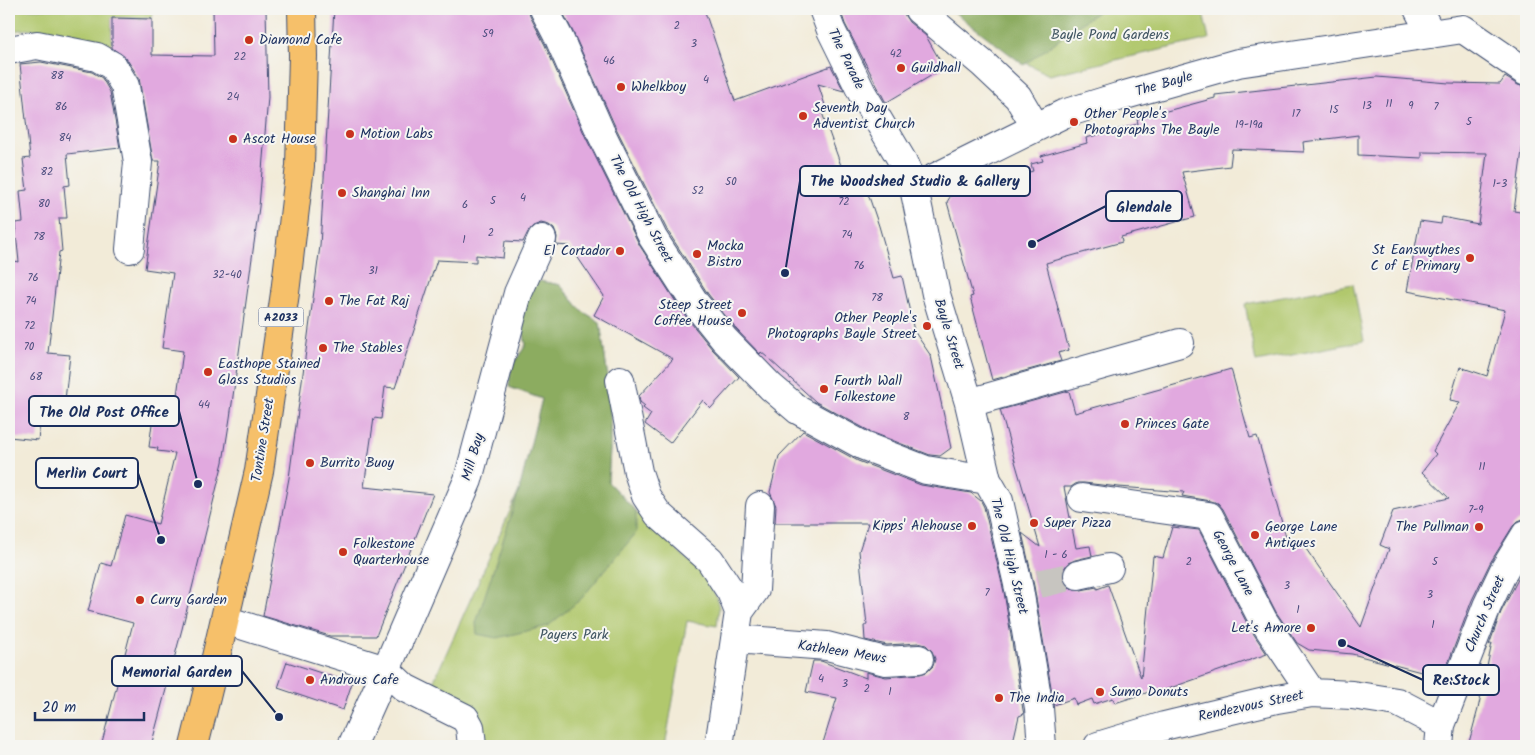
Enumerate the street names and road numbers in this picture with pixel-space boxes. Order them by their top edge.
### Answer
street label: The Parade [822,25,871,94]
street label: The Bayle [1133,65,1196,103]
street label: The Old High Street [603,151,679,267]
street label: Bayle Street [928,296,970,373]
road number: A2033 [258,308,304,326]
street label: Tontine Street [245,396,281,484]
street label: Mill Bay [456,430,490,484]
street label: The Old High Street [984,495,1034,617]
street label: George Lane [1206,526,1260,601]
street label: Church Street [1459,571,1511,656]
street label: Kathleen Mews [796,634,888,670]
street label: Rendezvous Street [1196,684,1306,728]

